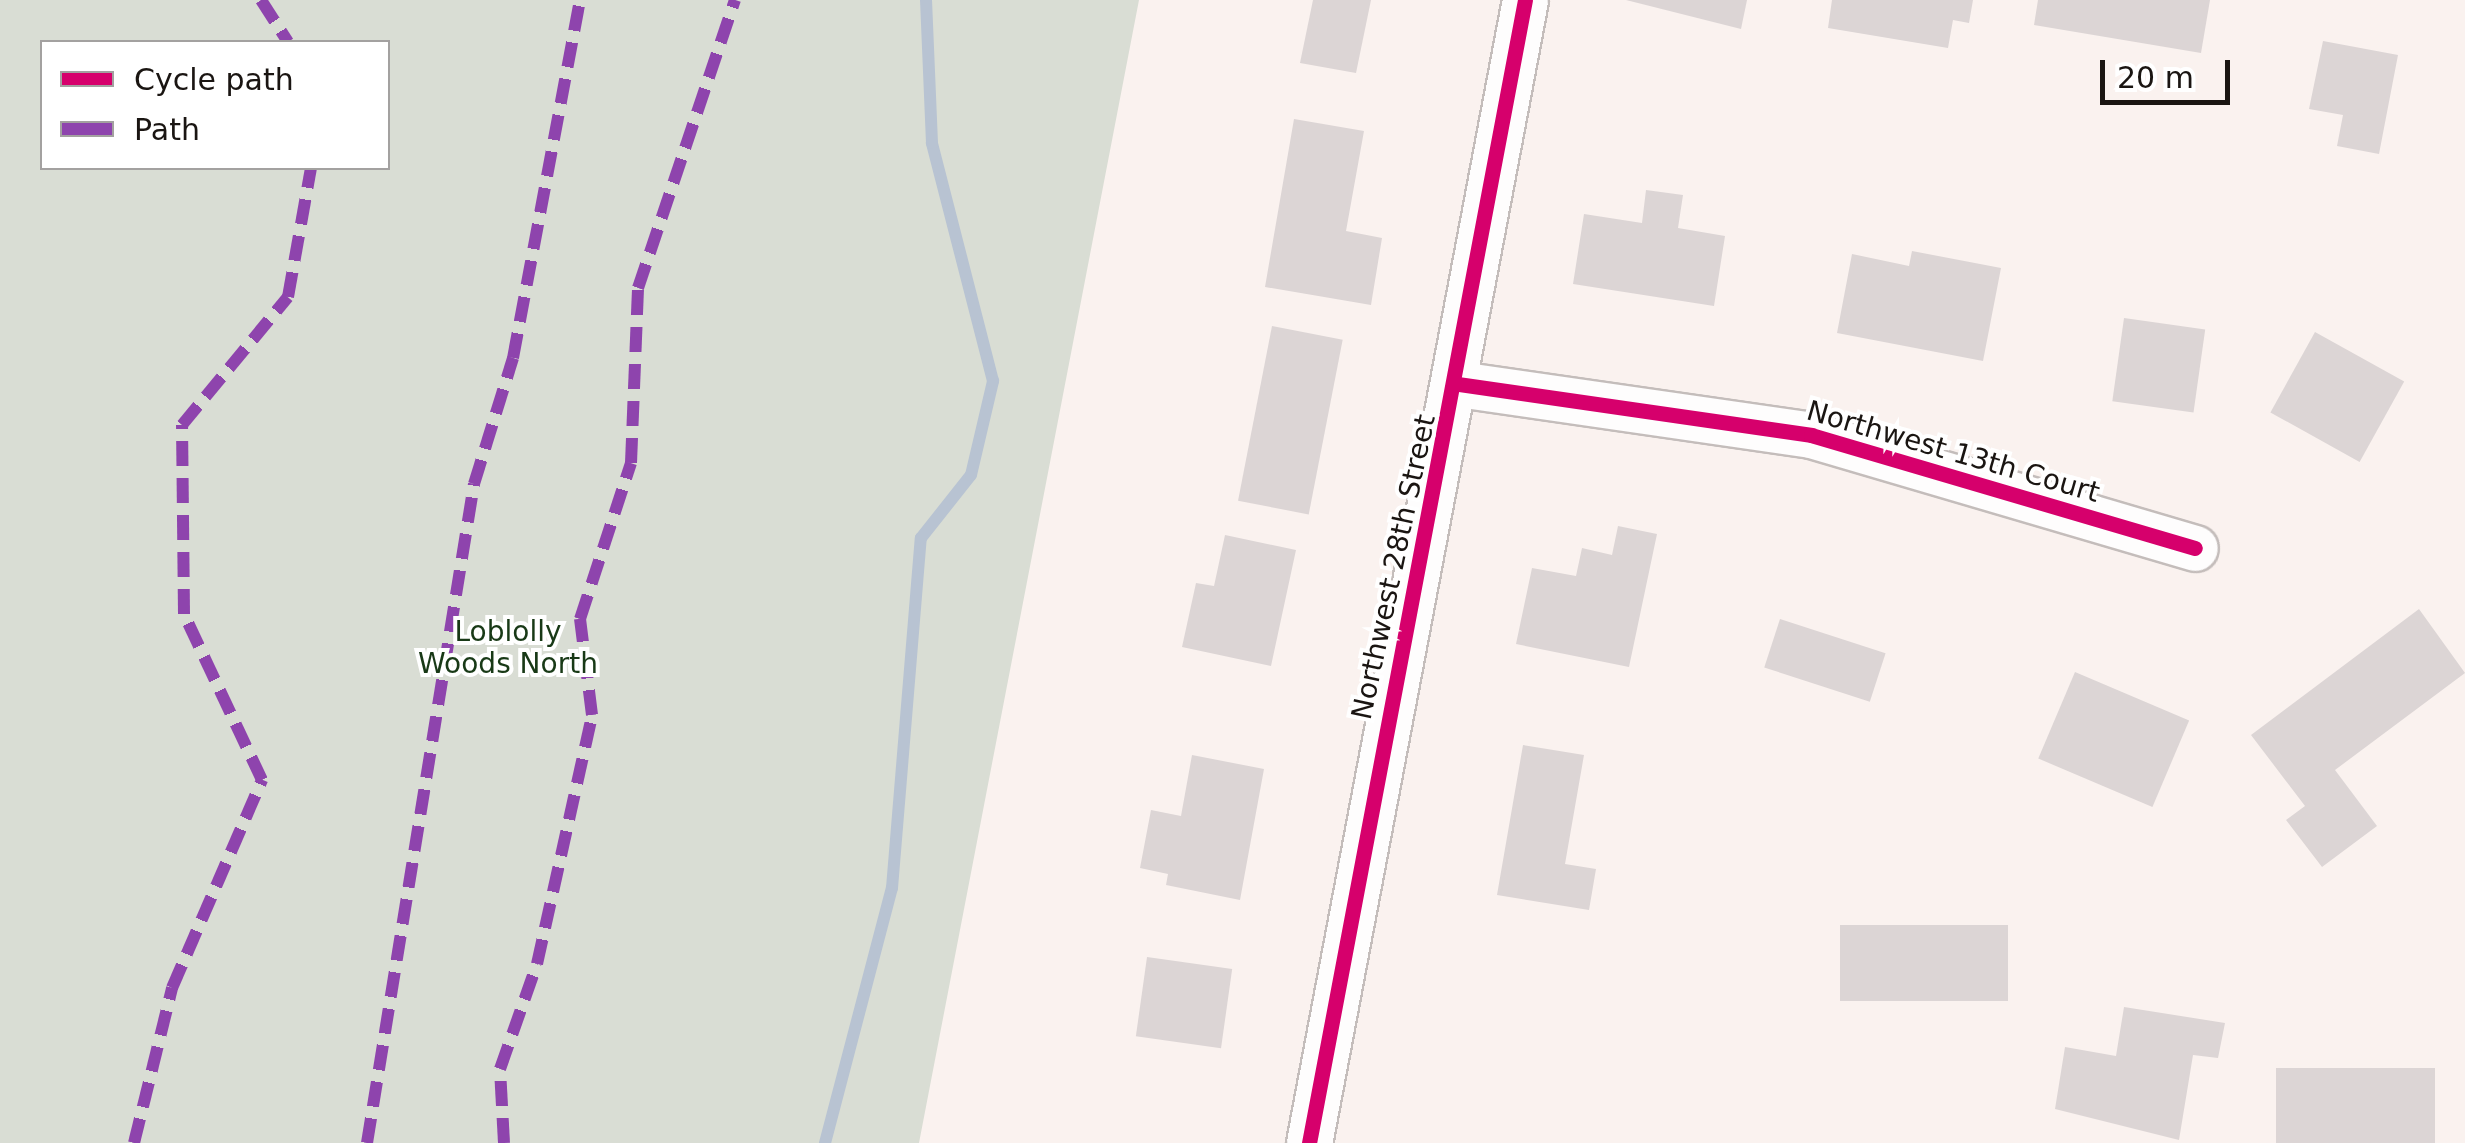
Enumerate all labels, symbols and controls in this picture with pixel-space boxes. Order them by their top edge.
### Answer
legend [40,40,390,170]
scale bar [2105,40,2235,102]
text: 20 m [2117,60,2194,95]
text: Cycle path [134,62,294,97]
text: Path [134,112,200,147]
street label: Northwest 13th Court [1803,394,2103,510]
street label: Northwest 28th Street [1345,411,1443,723]
park label: Loblolly Woods North [418,615,598,681]

